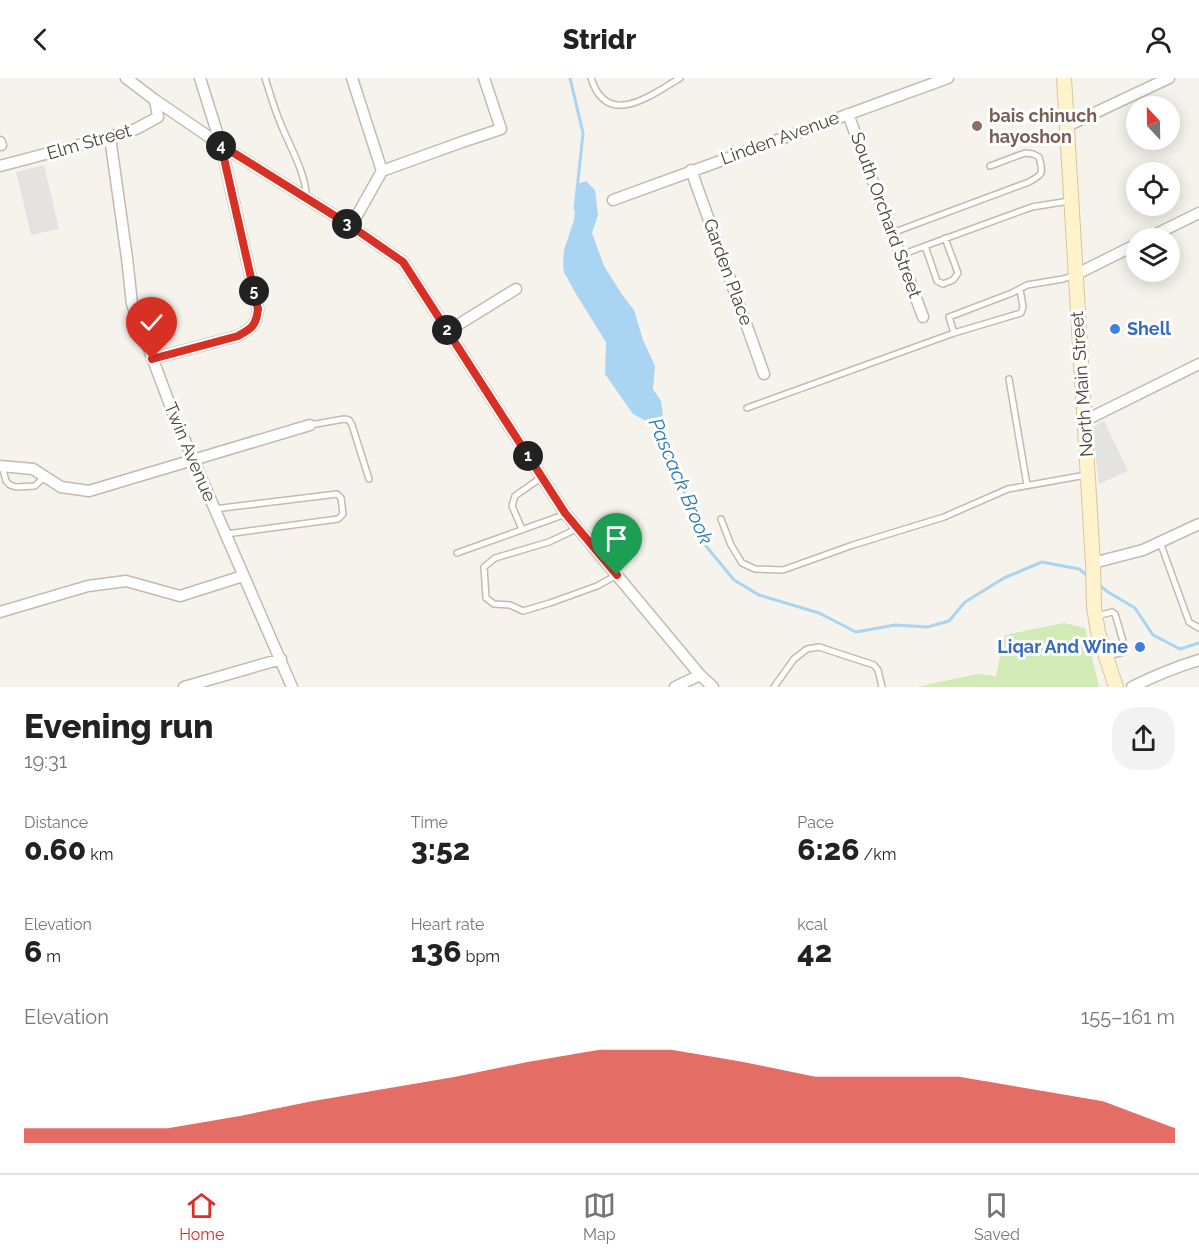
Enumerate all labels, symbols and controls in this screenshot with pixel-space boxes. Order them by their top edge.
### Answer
icon: back [24,23,57,56]
icon: person [1142,23,1175,56]
text: Stridr [563,24,636,55]
north arrow [1126,96,1180,150]
map controls [1126,96,1180,282]
place label: bais chinuch hayoshon [989,105,1097,147]
street label: Linden Avenue [718,106,842,169]
street label: Elm Street [44,119,134,164]
marker: bais chinuch hayoshon [970,119,984,133]
street label: South Orchard Street [847,129,926,301]
pin: 4 [206,131,236,161]
text: 4 [216,136,226,155]
button: locate [1126,162,1180,216]
pin: 3 [332,209,362,239]
text: 3 [343,214,351,233]
street label: Garden Place [699,216,758,328]
button: layers [1126,228,1180,282]
pin: 5 [239,276,269,306]
text: 5 [250,281,258,300]
pin [126,297,177,359]
icon: check [135,306,168,339]
street label: North Main Street [1066,310,1097,458]
pin: 2 [432,315,462,345]
place label: Shell [1127,318,1171,339]
text: 2 [442,320,452,339]
marker: Shell [1108,322,1122,336]
street label: Twin Avenue [160,399,221,505]
water label: Pascack Brook [644,414,719,548]
pin: 1 [513,441,543,471]
text: 1 [524,446,532,465]
pin [591,513,642,575]
icon: arrive [600,522,633,555]
place label: Liqar And Wine [997,636,1128,657]
marker: Liqar And Wine [1133,640,1147,654]
text: Evening run [24,707,214,746]
button: share [1112,707,1175,770]
text: 19:31 [24,749,67,773]
text: Distance [24,813,88,832]
text: Time [411,813,448,832]
text: Pace [797,813,834,832]
text: 0.60 [24,832,86,867]
text: 3:52 [411,832,470,867]
text: 6:26 [797,832,859,867]
text: km [86,845,114,864]
text: /km [859,845,896,864]
text: Elevation [24,915,92,934]
text: Heart rate [411,915,484,934]
text: kcal [797,915,827,934]
text: 6 [24,934,42,969]
text: 136 [411,934,462,969]
text: 42 [797,934,832,969]
text: m [42,947,61,966]
text: bpm [462,947,500,966]
text: Elevation [24,1005,109,1029]
text: 155–161 m [1081,1005,1175,1029]
tab: Home [179,1189,224,1244]
tab: Map [583,1189,616,1244]
tab: Saved [974,1189,1020,1244]

